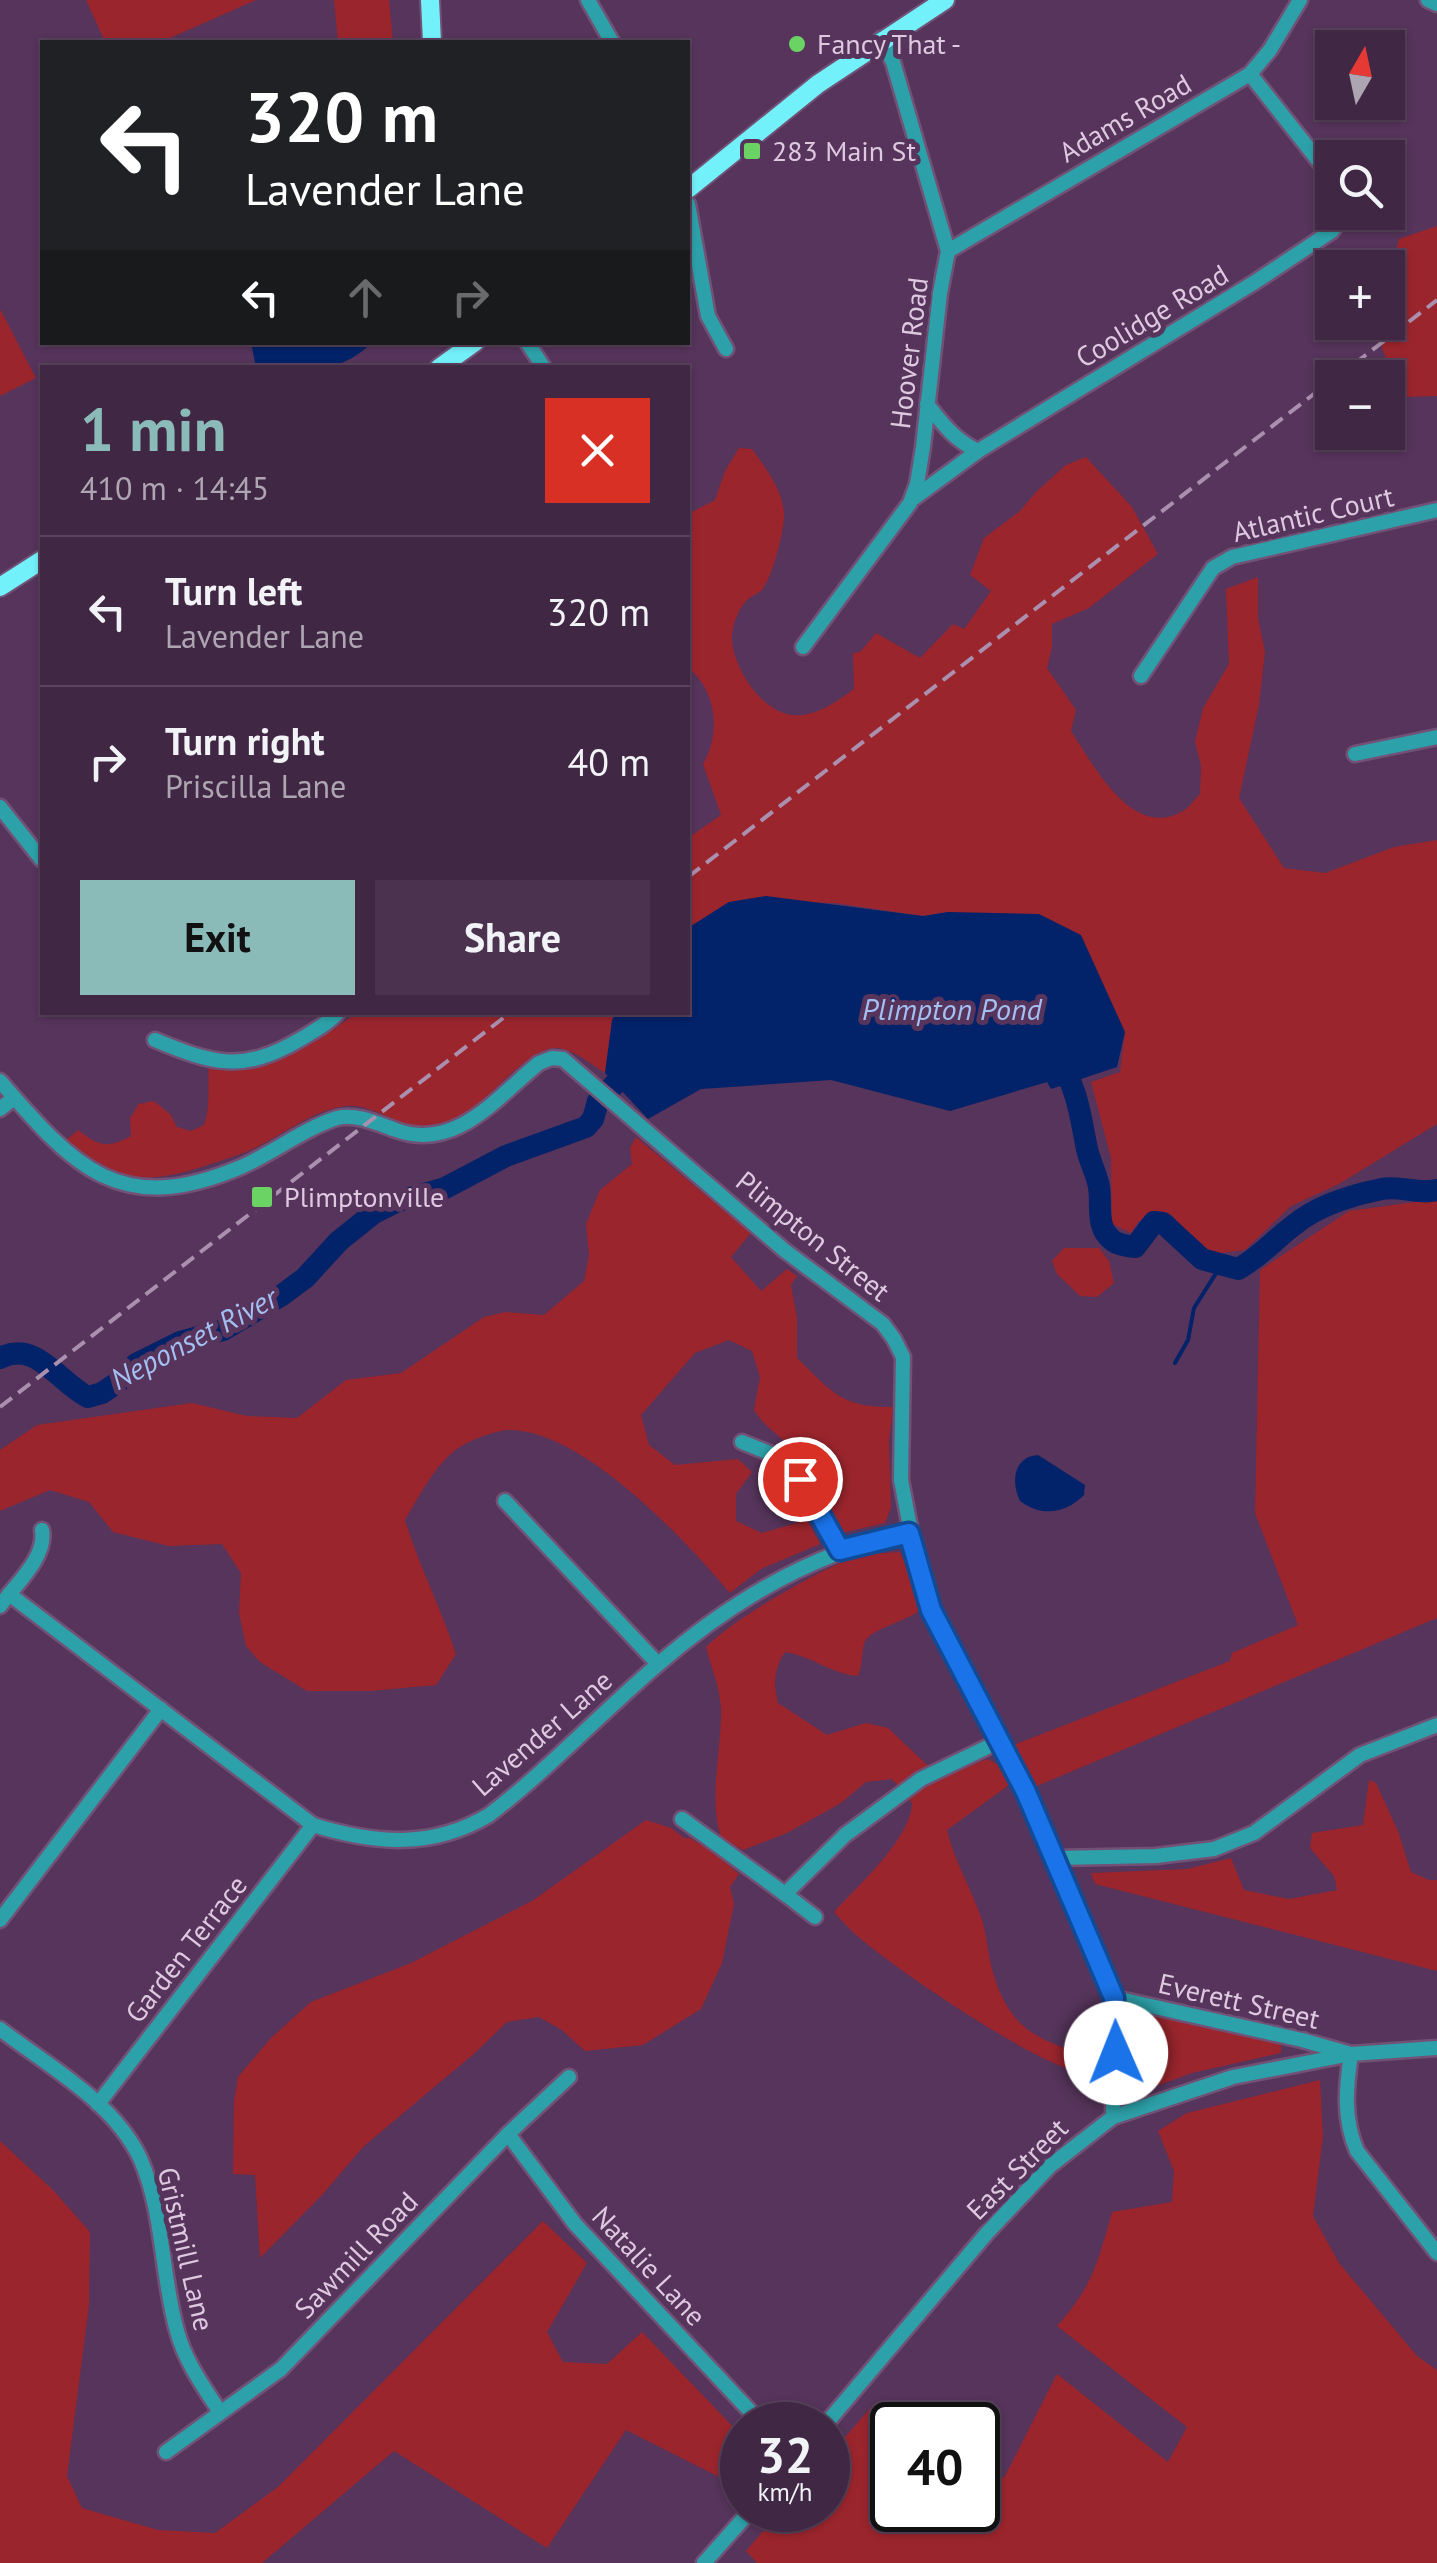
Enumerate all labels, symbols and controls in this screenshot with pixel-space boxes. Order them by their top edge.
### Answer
place label: Fancy That - [817,25,961,62]
north arrow [1315,30,1405,120]
map controls [1315,30,1405,450]
marker: Fancy That - [786,33,808,55]
street label: Adams Road [1052,65,1197,170]
text: 320 m [245,71,438,161]
icon: left [80,80,210,210]
place label: 283 Main St [772,132,916,169]
marker: 283 Main St [741,140,763,162]
button: search [1315,140,1405,230]
text: Lavender Lane [245,159,525,217]
button: + [1315,250,1405,340]
street label: Coolidge Road [1069,255,1235,376]
icon: left [233,270,288,325]
icon: ahead [338,270,393,325]
icon: right [443,270,498,325]
street label: Hoover Road [881,275,936,431]
button: − [1315,360,1405,450]
text: 1 min [80,390,226,468]
button: close [545,398,650,503]
text: 410 m · 14:45 [80,467,269,509]
street label: Atlantic Court [1229,477,1398,550]
text: Turn left [165,566,302,615]
icon: left [80,584,135,639]
text: 320 m [547,587,650,636]
text: Lavender Lane [165,615,364,657]
text: Turn right [165,716,325,765]
icon: right [80,734,135,789]
text: 40 m [568,737,650,786]
text: Priscilla Lane [165,765,346,807]
button: Exit [80,880,355,995]
button: Share [375,880,650,995]
water label: Plimpton Pond [862,989,1043,1028]
street label: Plimpton Street [729,1162,898,1309]
place label: Plimptonville [284,1178,444,1215]
marker: Plimptonville [249,1184,275,1210]
water label: Neponset River [103,1276,285,1398]
pin [758,1437,843,1522]
icon: arrive [773,1452,828,1507]
street label: Lavender Lane [464,1662,620,1804]
street label: Garden Terrace [117,1868,255,2030]
street label: Everett Street [1155,1964,1324,2037]
position arrow [1064,2001,1168,2105]
street label: East Street [958,2110,1076,2227]
street label: Gristmill Lane [150,2163,223,2334]
street label: Sawmill Road [286,2183,425,2326]
street label: Natalie Lane [584,2198,714,2333]
speed limit sign: 40 [870,2402,1000,2532]
text: 32 [757,2422,813,2487]
text: km/h [758,2476,812,2508]

